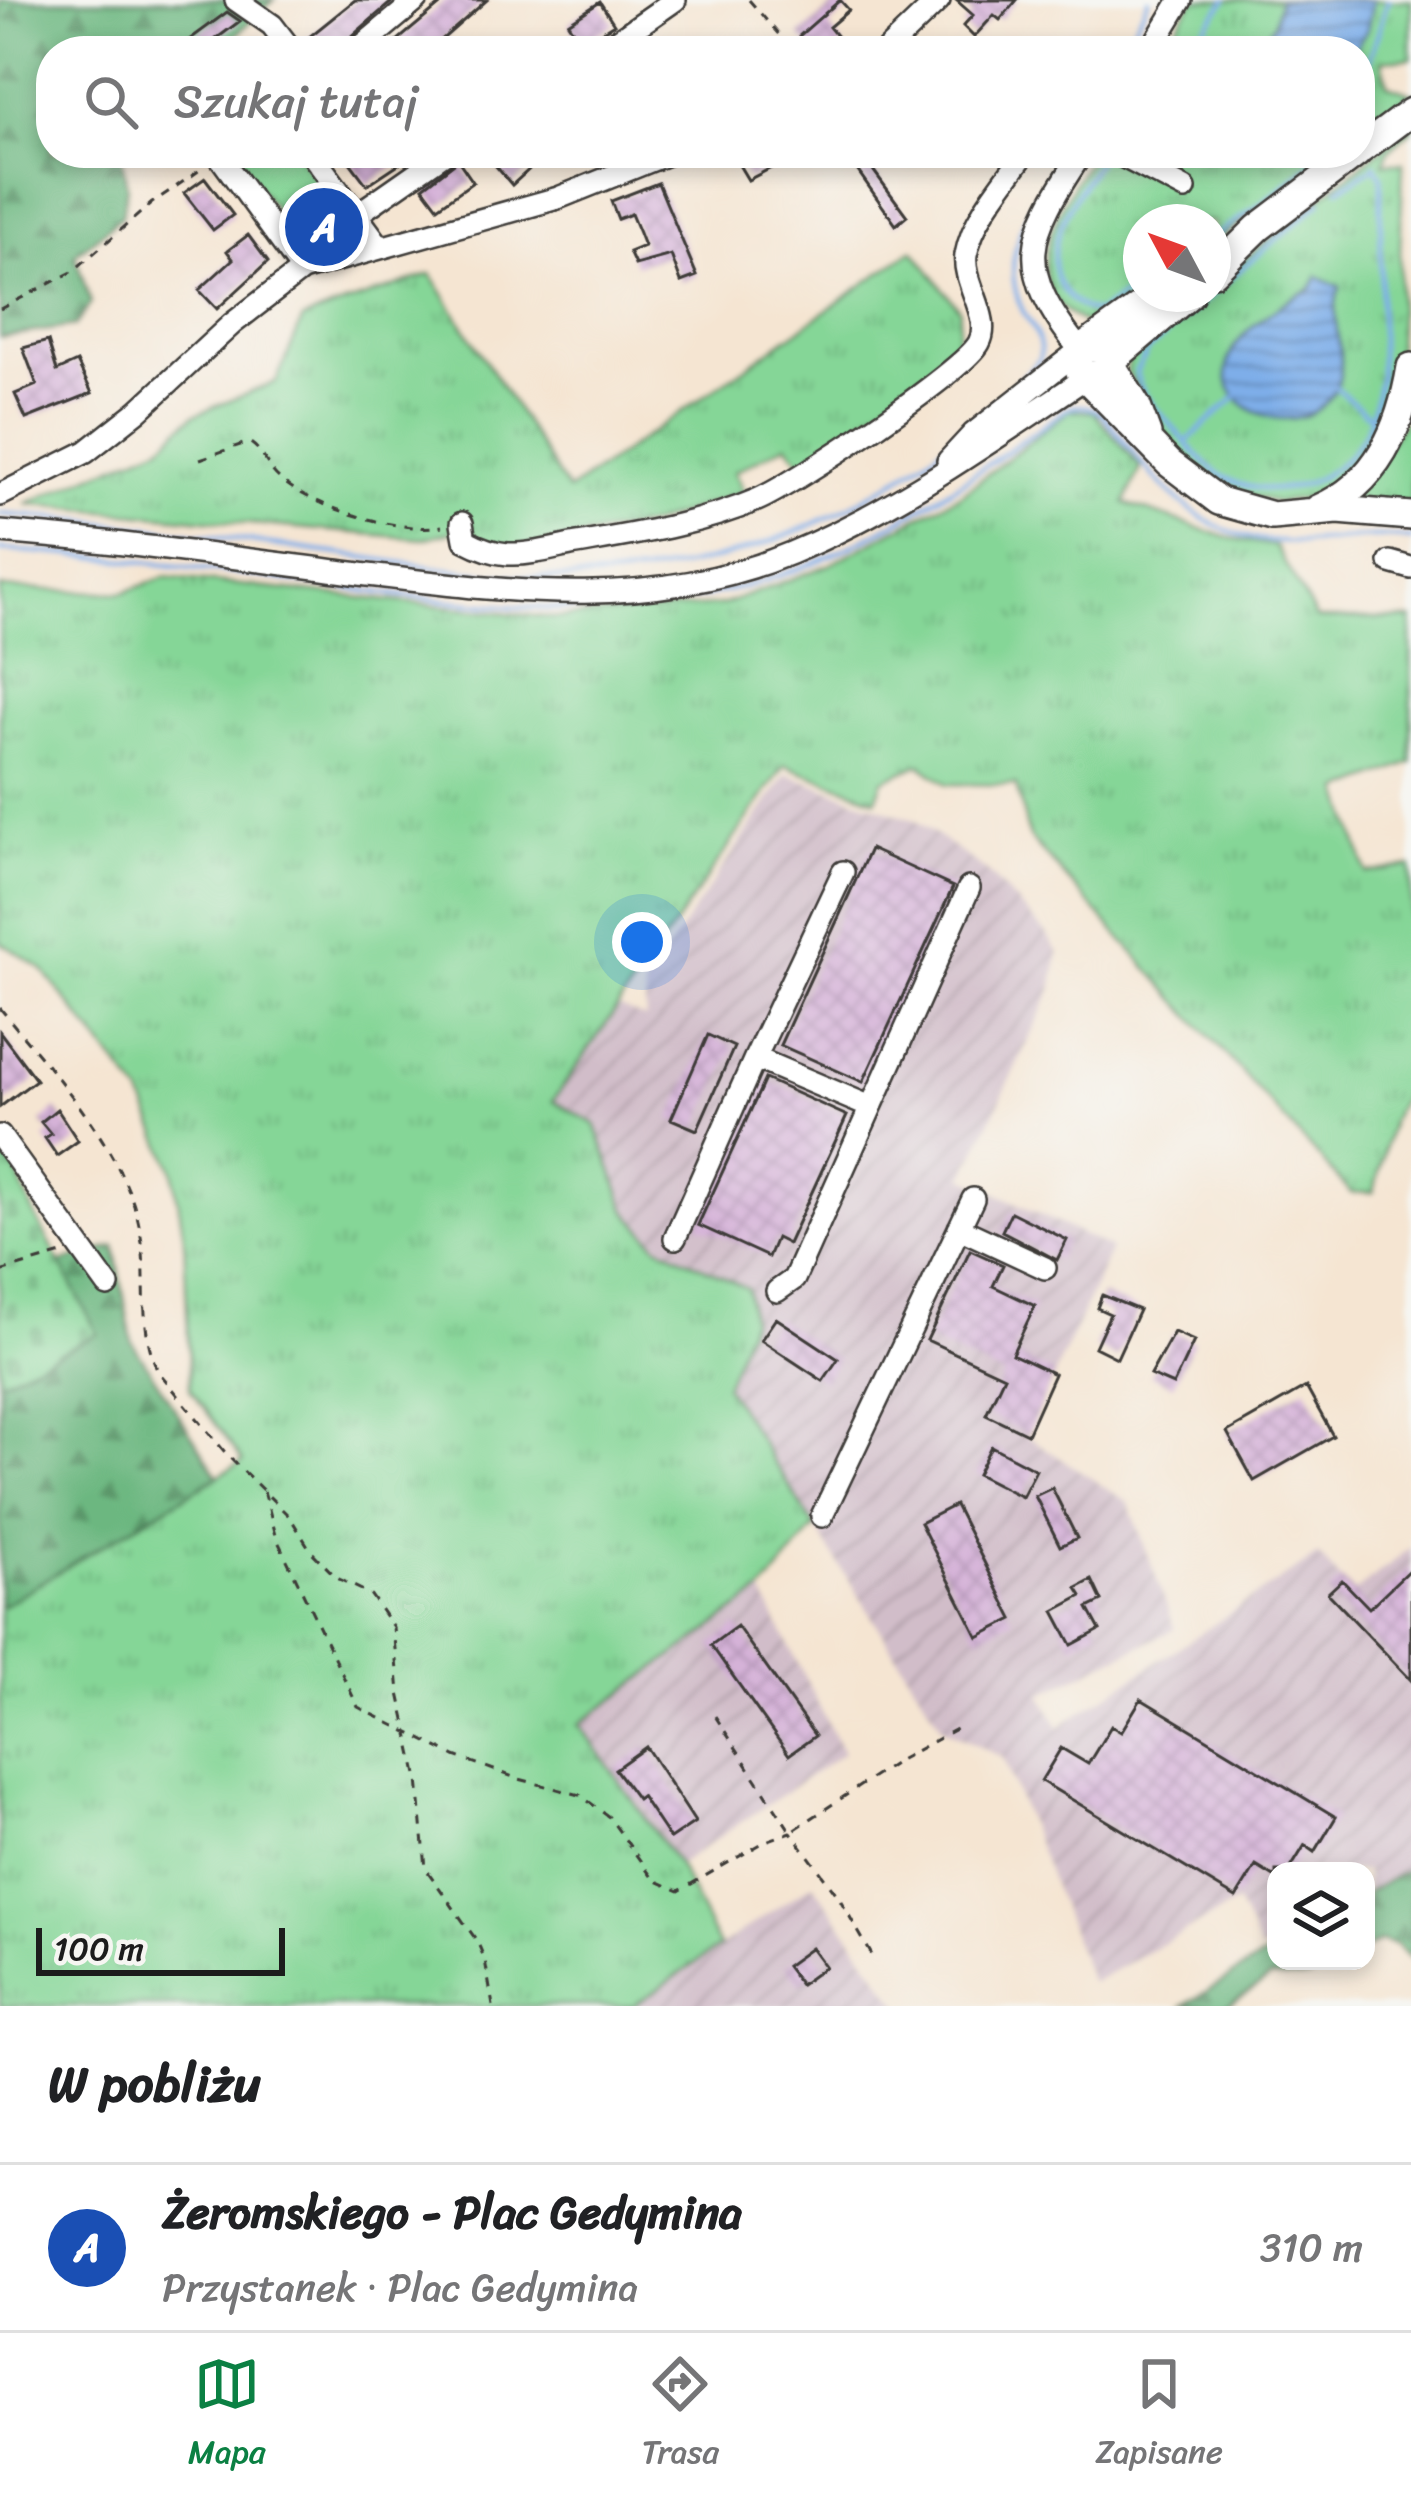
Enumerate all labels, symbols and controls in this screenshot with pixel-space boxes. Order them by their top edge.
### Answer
search box [36,36,1375,168]
text: Szukaj tutaj [174,62,418,142]
icon: search [78,69,144,135]
pin: A [285,182,363,272]
north arrow [1123,204,1231,312]
your location [612,912,672,972]
map controls [1267,1862,1375,1970]
button: layers [1267,1862,1375,1970]
text: 100 m [54,1920,144,1978]
scale bar [36,1922,285,1975]
text: W pobliżu [48,2039,261,2129]
text: Żeromskiego - Plac Gedymina [162,2173,742,2253]
text: A [74,2213,100,2282]
text: 310 m [1260,2213,1363,2282]
text: Przystanek · Plac Gedymina [162,2253,638,2322]
tab: Mapa [188,2351,266,2481]
tab: Trasa [642,2351,719,2481]
tab: Zapisane [1095,2351,1223,2481]

